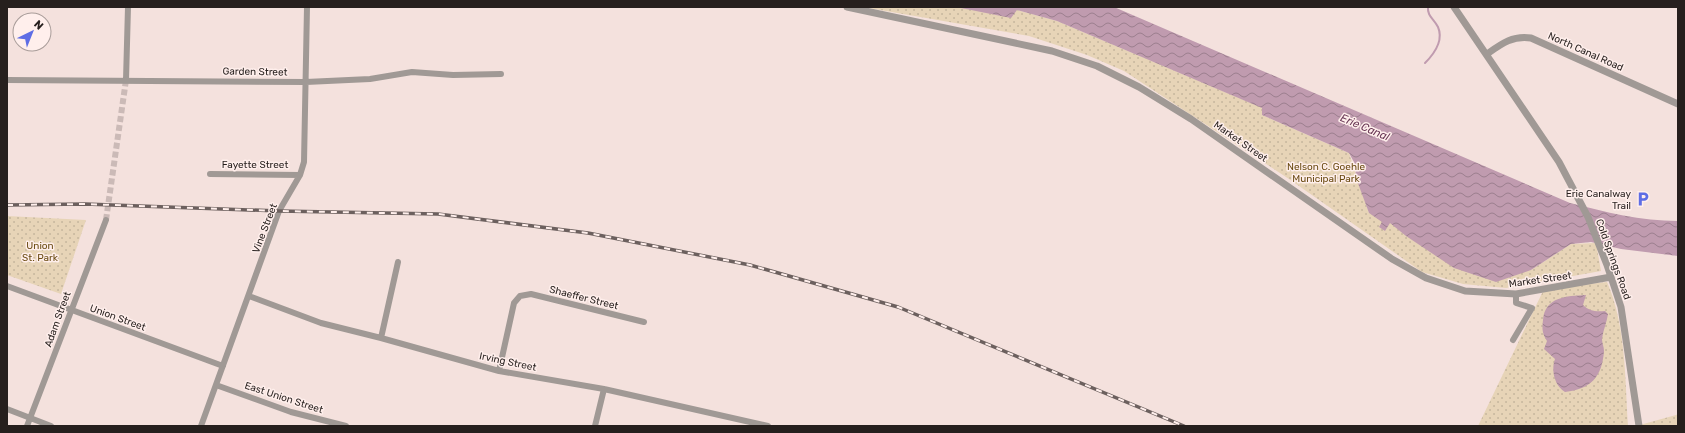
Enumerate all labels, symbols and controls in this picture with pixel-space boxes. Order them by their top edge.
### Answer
north arrow [12,12,52,52]
text: N [31,18,46,33]
street label: North Canal Road [1546,30,1625,74]
street label: Garden Street [222,65,288,79]
water label: Erie Canal [1338,111,1392,144]
street label: Market Street [1211,119,1270,165]
street label: Fayette Street [222,159,288,171]
park label: Nelson C. Goehle Municipal Park [1287,161,1365,185]
place label: Erie Canalway Trail [1566,188,1631,212]
parking icon: Erie Canalway Trail [1634,190,1652,208]
street label: Vine Street [250,202,280,255]
street label: Cold Springs Road [1593,217,1633,301]
park label: Union St. Park [22,240,59,264]
street label: Market Street [1508,270,1572,290]
street label: Shaeffer Street [548,284,620,312]
street label: Adam Street [42,290,74,349]
street label: Union Street [88,302,147,334]
street label: Irving Street [478,350,537,374]
street label: East Union Street [243,380,324,416]

